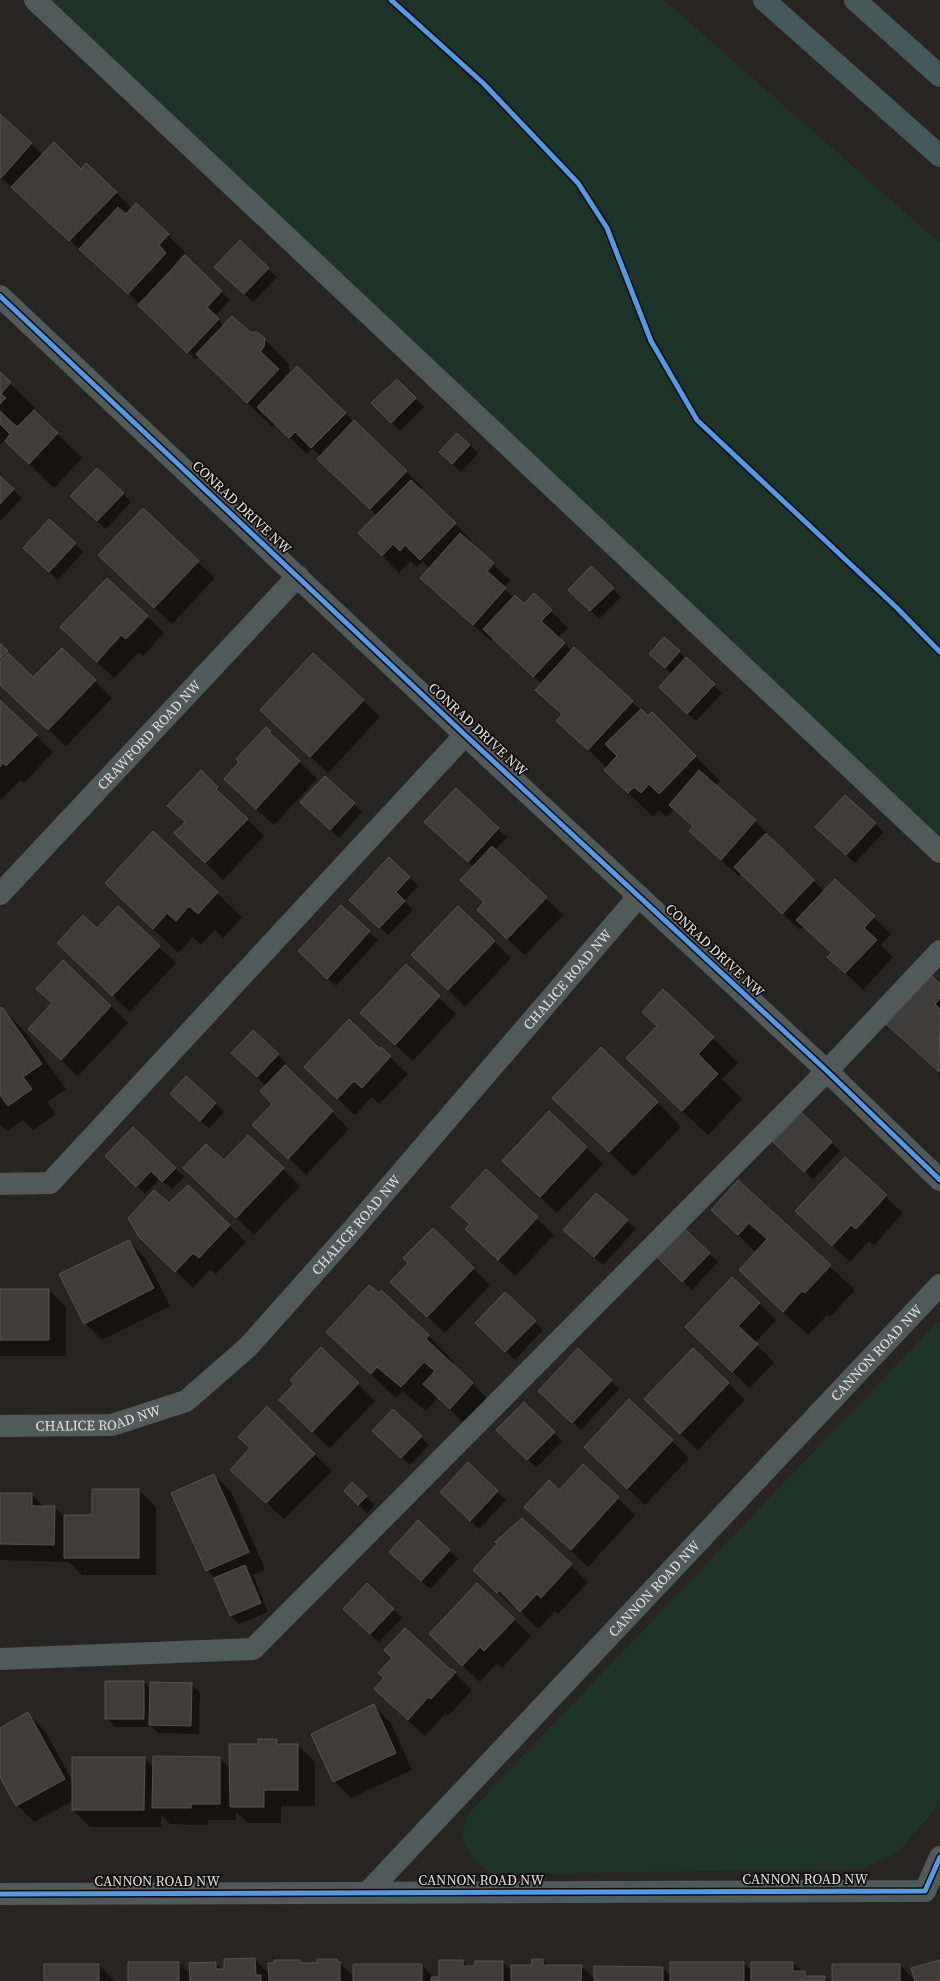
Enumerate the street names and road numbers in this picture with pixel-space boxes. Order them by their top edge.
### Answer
street label: CONRAD DRIVE NW [188,456,296,559]
street label: CRAWFORD ROAD NW [93,675,206,794]
street label: CONRAD DRIVE NW [424,678,532,781]
street label: CONRAD DRIVE NW [661,899,769,1002]
street label: CHALICE ROAD NW [518,924,617,1034]
street label: CHALICE ROAD NW [307,1170,406,1279]
street label: CANNON ROAD NW [826,1300,927,1405]
street label: CHALICE ROAD NW [35,1400,164,1436]
street label: CANNON ROAD NW [604,1535,705,1641]
street label: CANNON ROAD NW [742,1869,868,1889]
street label: CANNON ROAD NW [418,1870,544,1890]
street label: CANNON ROAD NW [94,1871,220,1891]

